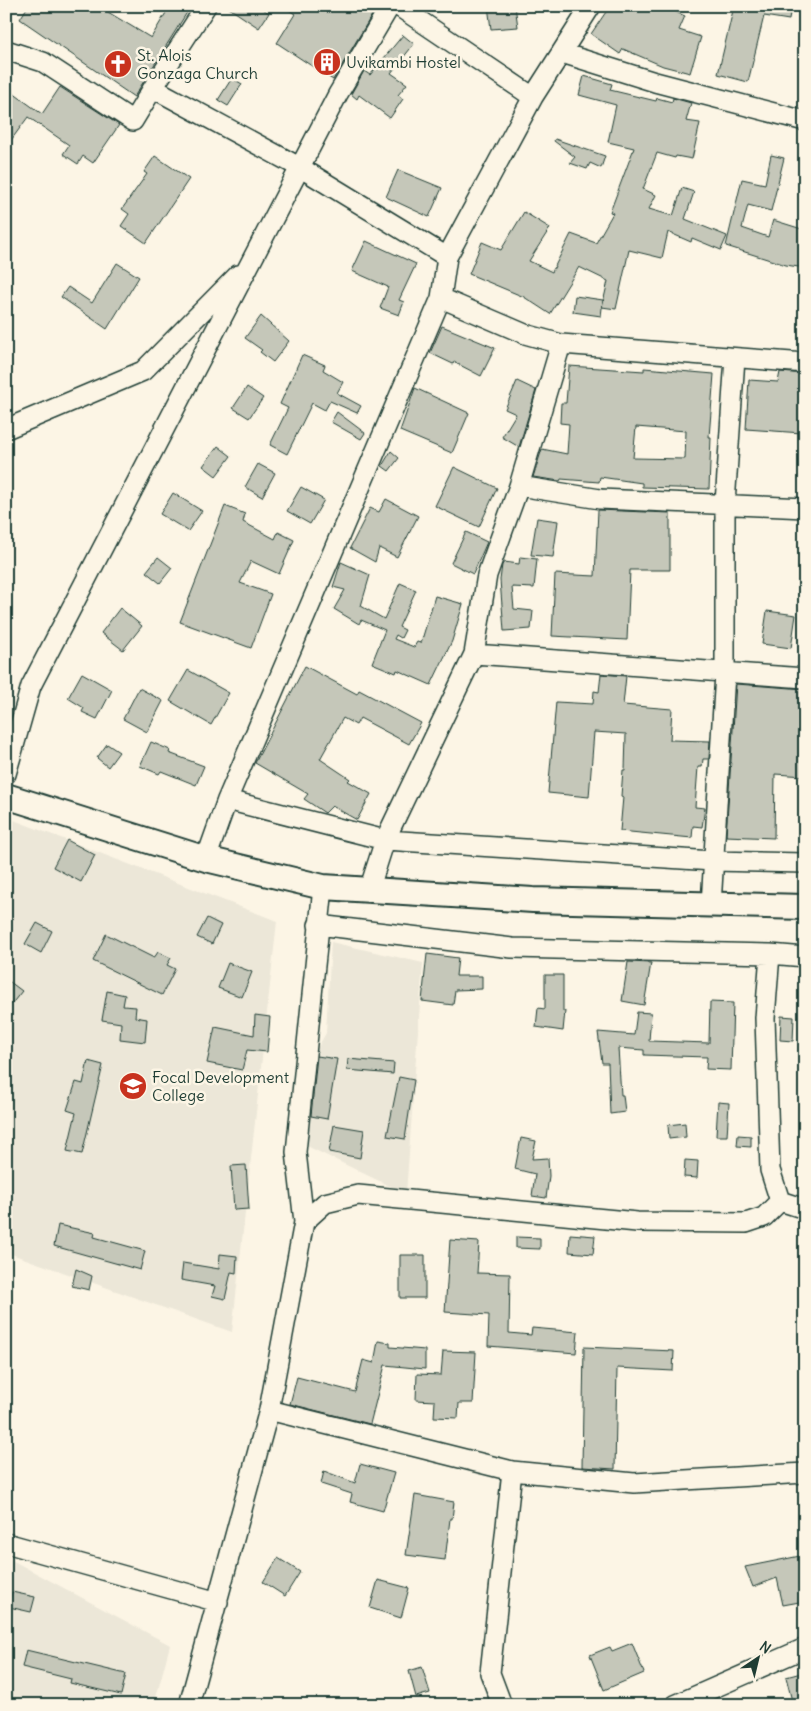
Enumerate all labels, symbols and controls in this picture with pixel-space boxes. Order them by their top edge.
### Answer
place label: St. Alois Gonzaga Church [137,45,258,83]
building icon: Uvikambi Hostel [312,47,342,77]
church icon: St. Alois Gonzaga Church [103,49,133,79]
place label: Uvikambi Hostel [346,52,461,72]
place label: Focal Development College [152,1067,290,1105]
school or university icon: Focal Development College [118,1071,148,1101]
north arrow [734,1634,784,1684]
text: N [756,1637,775,1658]

